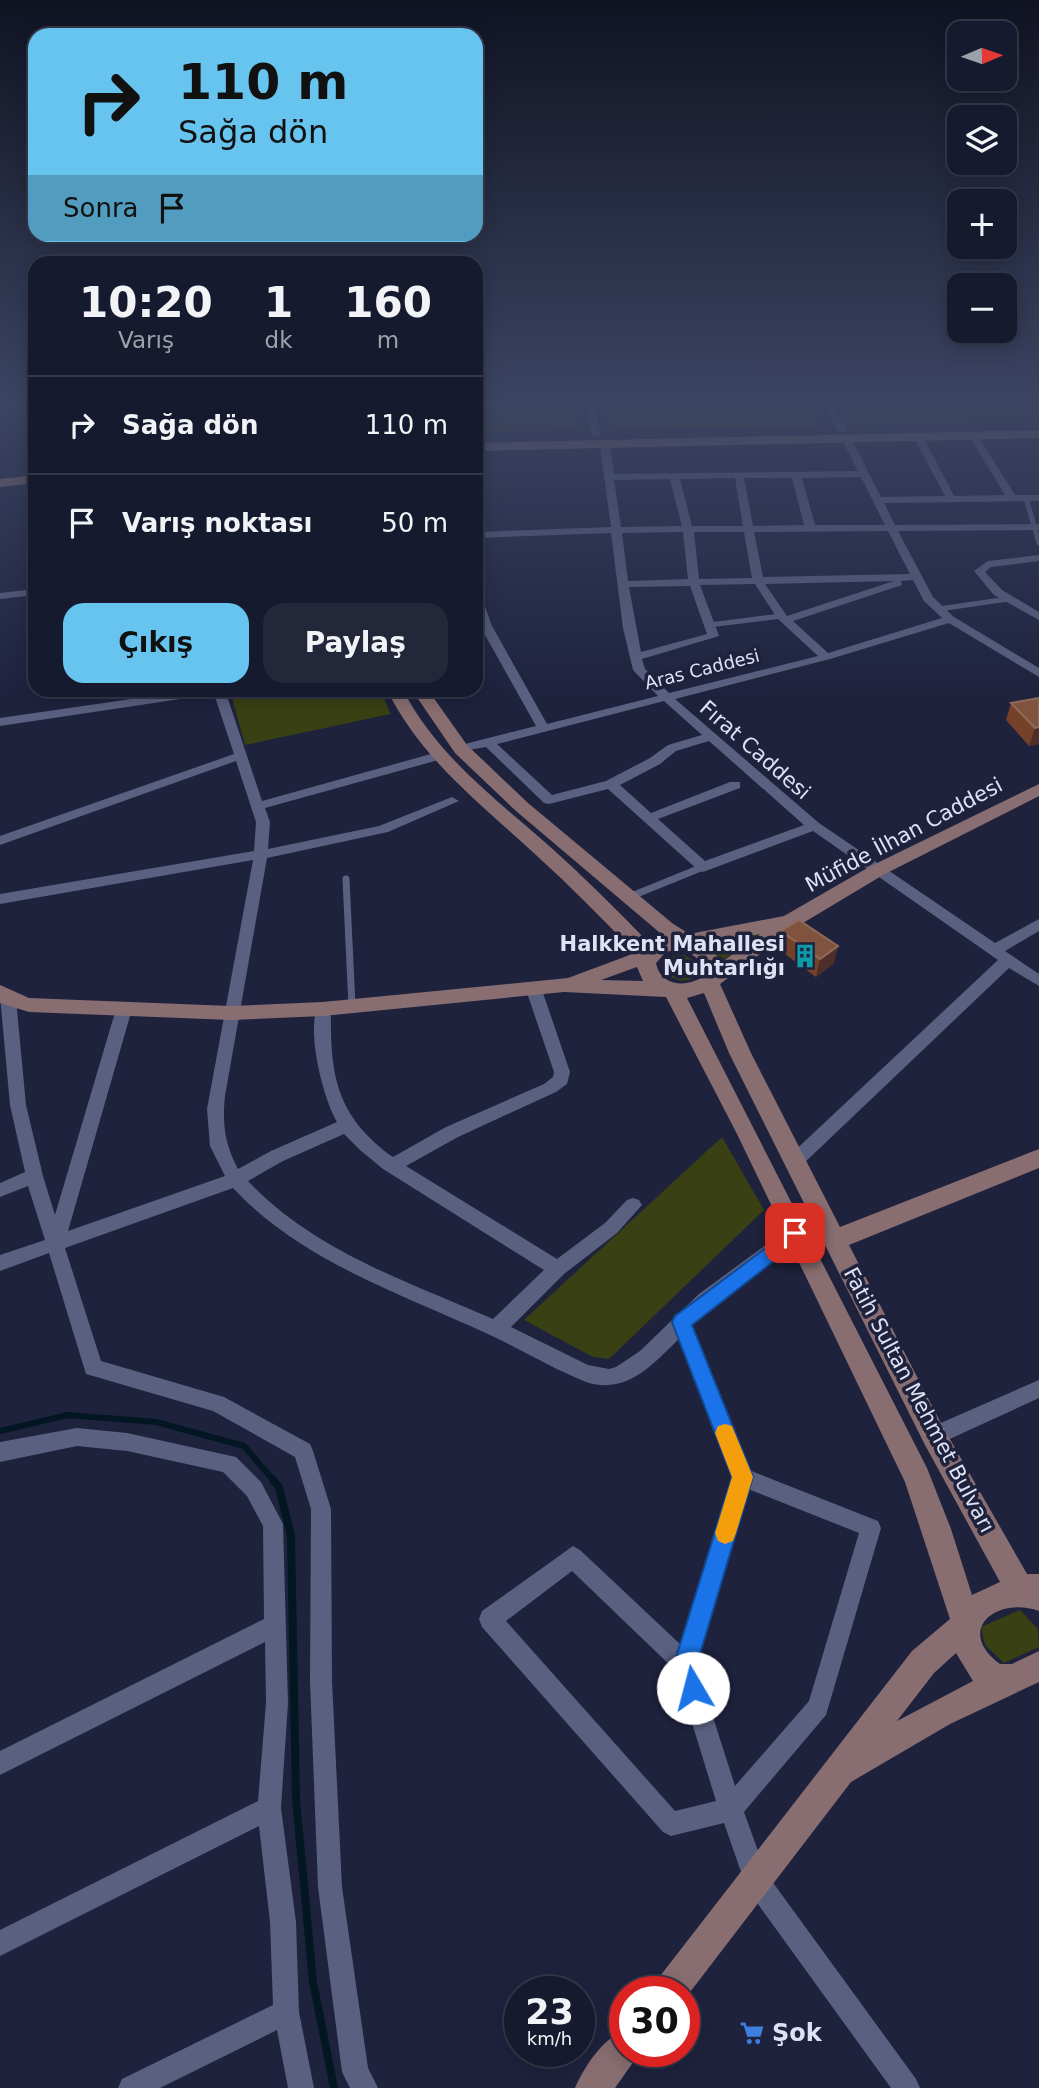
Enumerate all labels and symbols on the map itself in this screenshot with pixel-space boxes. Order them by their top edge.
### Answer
north arrow [947,21,1017,91]
street label: Aras Caddesi [642,645,762,693]
street label: Fırat Caddesi [695,696,815,804]
street label: Müfide İlhan Caddesi [801,772,1007,897]
place label: Halkkent Mahallesi Muhtarlığı [560,932,785,980]
building icon: Halkkent Mahallesi Muhtarlığı [791,942,819,970]
pin [765,1203,825,1263]
street label: Fatih Sultan Mehmet Bulvarı [839,1263,999,1537]
position arrow [656,1651,730,1725]
speed limit sign: 30 [609,1976,700,2067]
supermarket icon: Şok [738,2019,766,2047]
place label: Şok [772,2019,823,2047]

